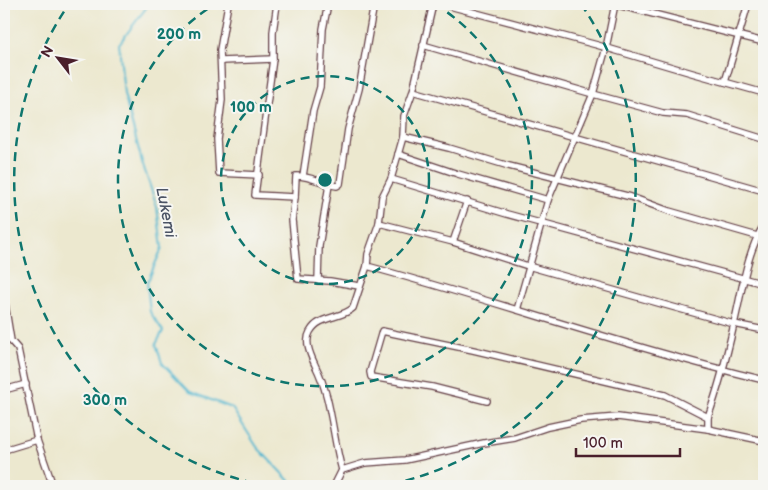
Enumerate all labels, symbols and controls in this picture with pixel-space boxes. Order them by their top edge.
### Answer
text: 200 m [157,25,201,44]
north arrow [32,32,82,82]
text: N [37,43,57,60]
text: 100 m [230,98,272,117]
centre of rings [316,171,334,189]
water label: Lukemi [151,185,180,241]
text: 300 m [83,391,127,410]
scale bar [576,425,679,457]
text: 100 m [583,434,623,453]

